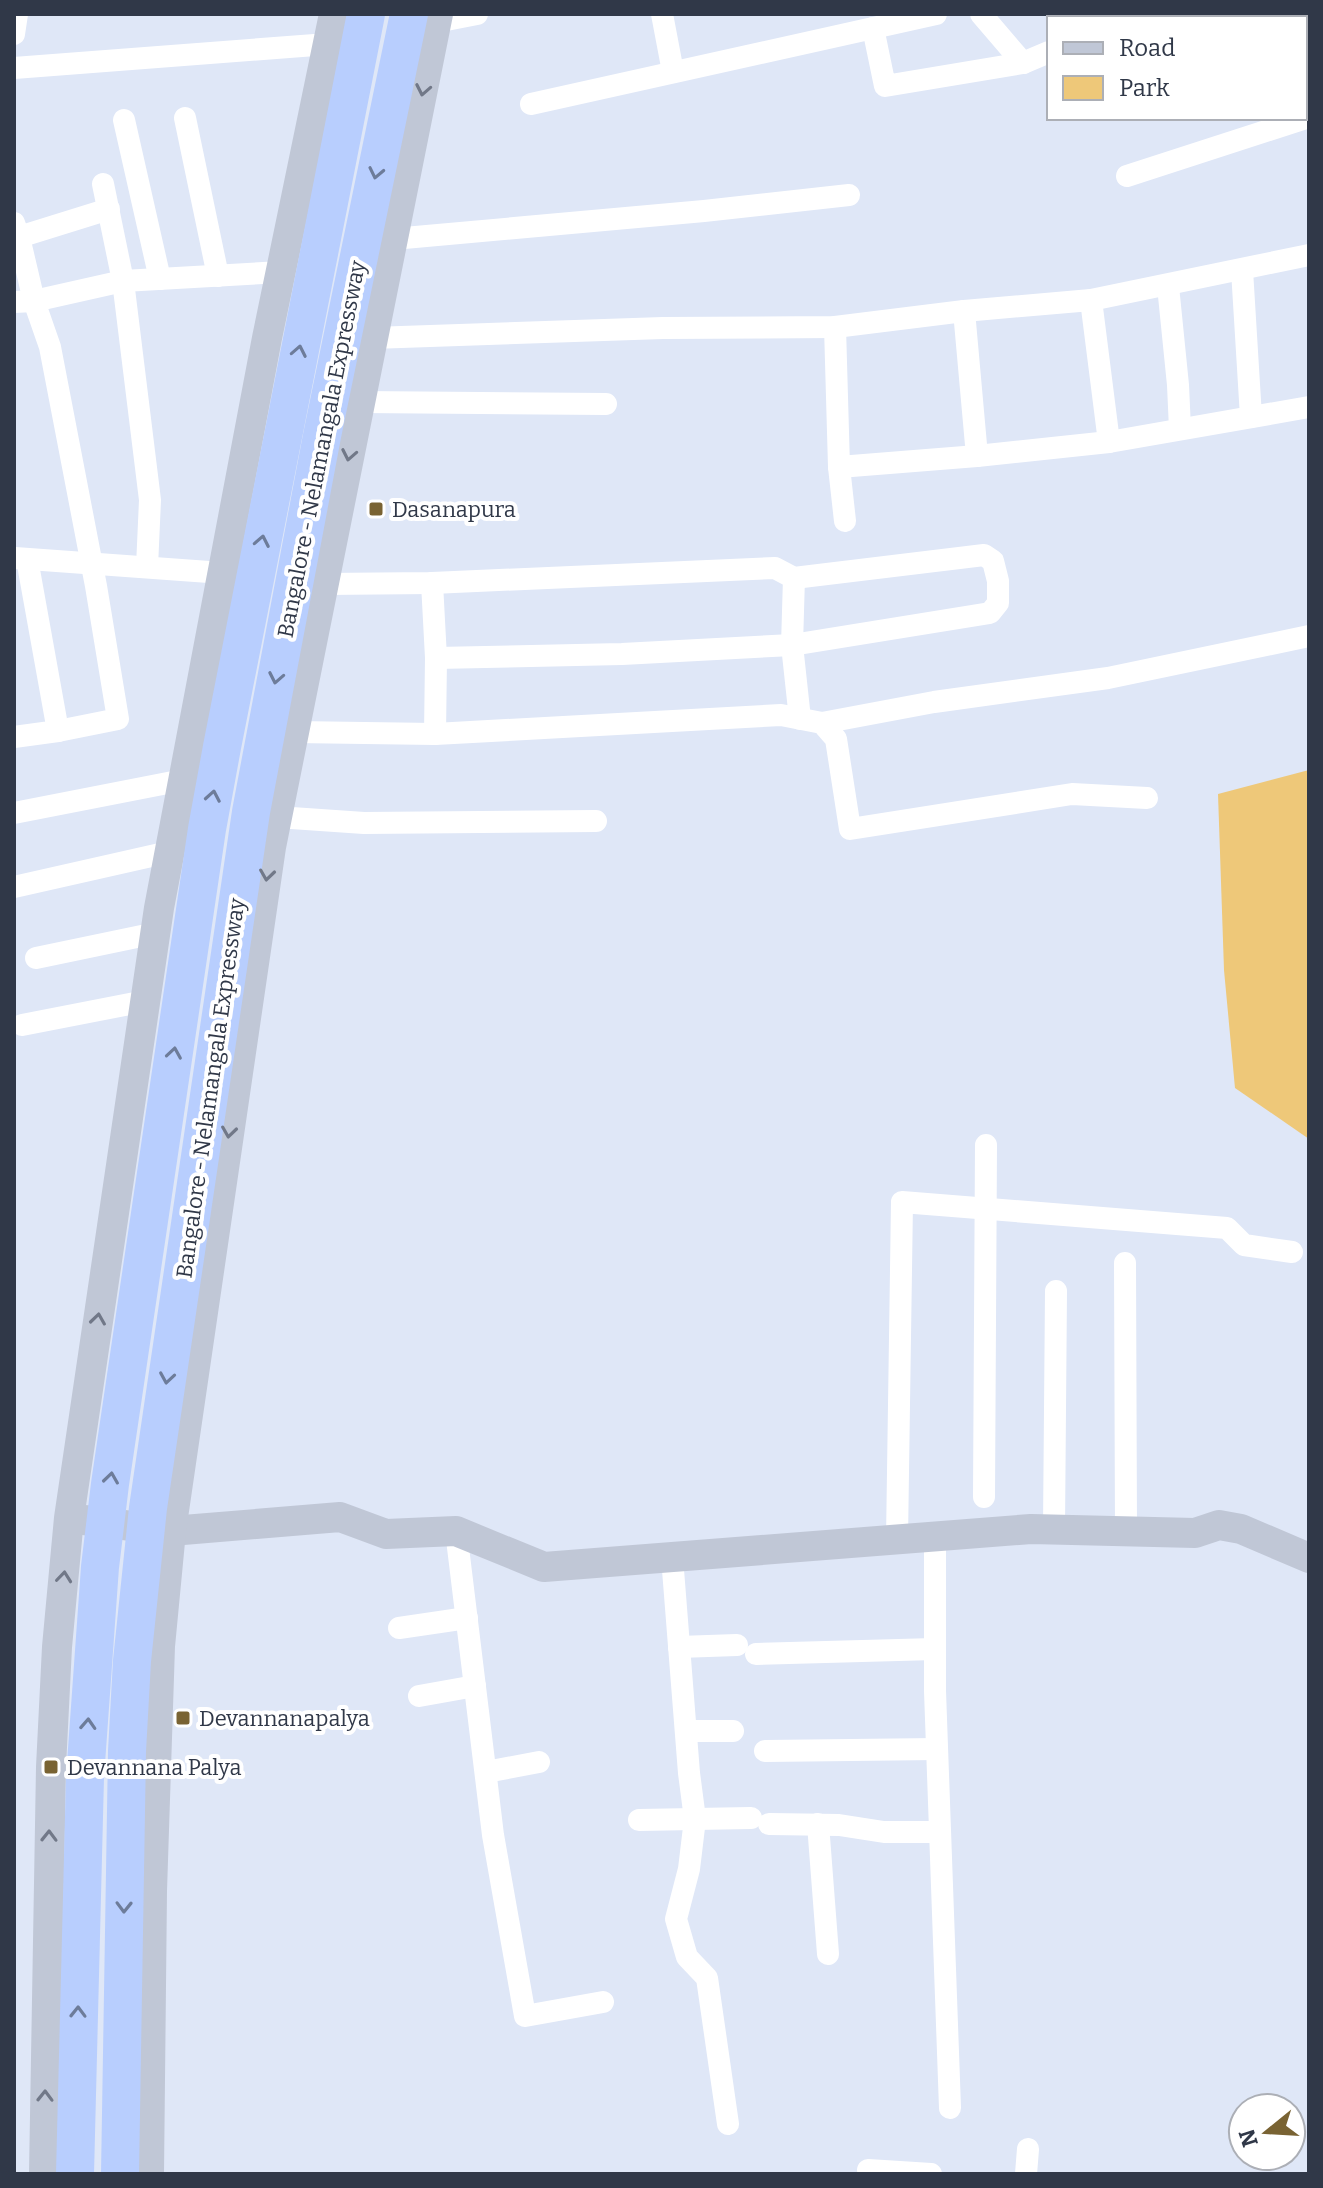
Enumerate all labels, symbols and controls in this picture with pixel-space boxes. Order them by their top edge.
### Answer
legend [1047,16,1307,120]
text: Road [1119,34,1175,62]
text: Park [1119,74,1170,102]
one-way arrow [415,84,432,97]
one-way arrow [368,165,385,179]
street label: Bangalore - Nelamangala Expressway [272,258,371,640]
one-way arrow [290,344,307,357]
one-way arrow [341,448,358,461]
place label: Dasanapura [392,496,516,523]
marker: Dasanapura [367,500,385,518]
one-way arrow [253,534,270,548]
one-way arrow [268,671,285,685]
one-way arrow [204,789,221,803]
one-way arrow [259,868,276,882]
street label: Bangalore - Nelamangala Expressway [170,896,251,1280]
one-way arrow [164,1046,181,1060]
one-way arrow [221,1126,238,1139]
one-way arrow [89,1312,106,1326]
one-way arrow [159,1372,176,1385]
one-way arrow [102,1472,119,1485]
one-way arrow [55,1570,72,1583]
place label: Devannanapalya [199,1705,370,1732]
marker: Devannanapalya [174,1709,192,1727]
one-way arrow [79,1717,96,1730]
place label: Devannana Palya [67,1754,242,1781]
marker: Devannana Palya [42,1758,60,1776]
one-way arrow [41,1829,58,1842]
one-way arrow [115,1901,133,1914]
one-way arrow [70,2005,87,2018]
one-way arrow [36,2089,53,2102]
north arrow [1227,2092,1307,2172]
text: N [1233,2126,1264,2150]

